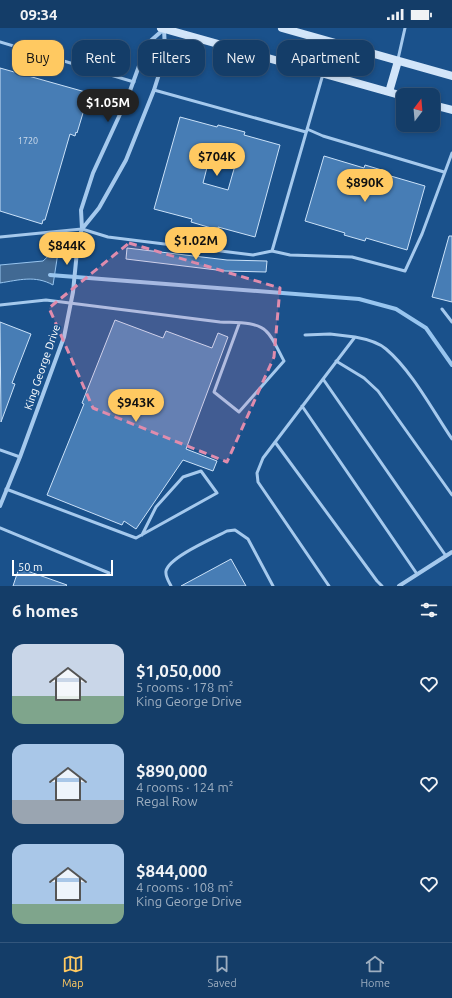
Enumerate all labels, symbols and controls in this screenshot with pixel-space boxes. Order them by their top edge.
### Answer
text: 09:34 [20,6,58,23]
chip: Buy [12,40,64,76]
chip: Rent [72,40,130,76]
chip: Filters [138,40,205,76]
chip: New [213,40,269,76]
chip: Apartment [277,40,374,76]
north arrow [396,88,440,132]
map controls [396,88,440,132]
pin: $1.05M [75,89,141,123]
text: $1.05M [86,95,130,109]
house number: 1720 [18,136,38,146]
pin: $704K [189,143,245,177]
text: $704K [198,149,236,163]
pin: $890K [337,169,393,203]
text: $890K [346,175,384,189]
pin: $1.02M [163,227,229,261]
pin: $844K [39,232,95,266]
text: $1.02M [174,233,218,247]
text: $844K [48,238,86,252]
street label: King George Drive [22,323,62,411]
pin: $943K [108,389,164,423]
text: $943K [117,395,155,409]
scale bar [12,558,113,577]
text: 50 m [18,561,42,573]
icon: filters [418,599,440,621]
text: 6 homes [12,601,78,620]
icon: home [44,660,92,708]
text: $1,050,000 [136,661,221,680]
icon: heart [418,673,440,695]
text: 5 rooms · 178 m² [136,680,233,694]
text: King George Drive [136,694,242,708]
icon: home [44,760,92,808]
text: $890,000 [136,761,207,780]
icon: heart [418,773,440,795]
text: 4 rooms · 124 m² [136,780,233,794]
text: Regal Row [136,794,198,808]
icon: home [44,860,92,908]
text: $844,000 [136,861,207,880]
icon: heart [418,873,440,895]
text: 4 rooms · 108 m² [136,880,233,894]
text: King George Drive [136,894,242,908]
tab: Map [62,953,84,989]
tab: Saved [208,953,237,989]
tab: Home [360,953,390,989]

